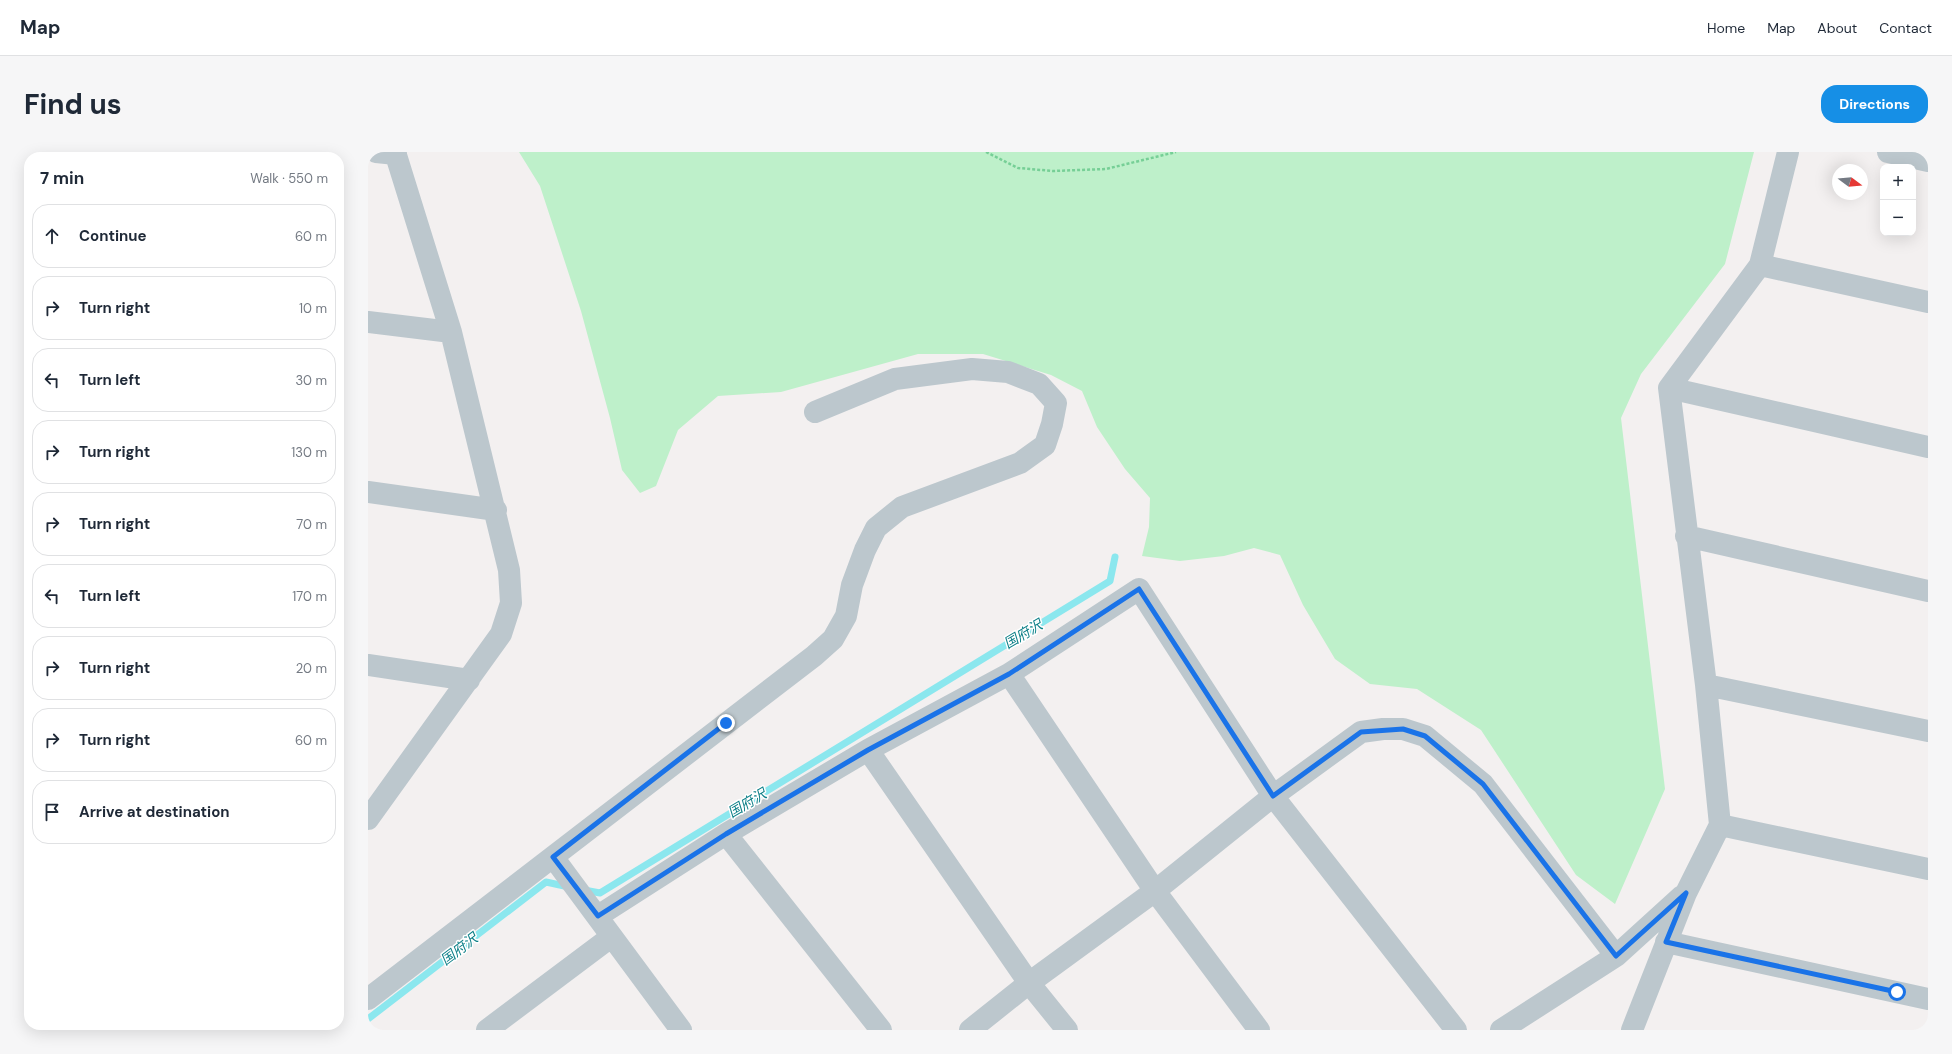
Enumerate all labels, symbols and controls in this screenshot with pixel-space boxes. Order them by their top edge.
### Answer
text: Map [20,15,60,40]
text: Home [1707,19,1745,37]
text: Map [1767,19,1795,37]
text: About [1817,19,1857,37]
text: Contact [1879,19,1932,37]
button: Directions [1821,85,1928,123]
text: Find us [24,86,122,123]
north arrow [1832,164,1868,200]
map controls [1880,164,1916,236]
button: + [1880,164,1916,200]
text: 7 min [40,167,84,189]
text: Walk · 550 m [250,170,328,187]
button: − [1880,200,1916,236]
icon: ahead [41,225,63,247]
text: Continue [79,226,147,246]
text: 60 m [295,228,327,245]
icon: right [41,297,63,319]
text: Turn right [79,298,150,318]
text: 10 m [299,300,327,317]
icon: left [41,369,63,391]
text: Turn left [79,370,140,390]
text: 30 m [295,372,327,389]
icon: right [41,441,63,463]
text: Turn right [79,442,150,462]
text: 130 m [291,444,327,461]
icon: right [41,513,63,535]
text: Turn right [79,514,150,534]
text: 70 m [296,516,327,533]
icon: left [41,585,63,607]
text: Turn left [79,586,140,606]
text: 170 m [292,588,327,605]
water label: 国府沢 [1000,614,1047,653]
icon: right [41,657,63,679]
text: Turn right [79,658,150,678]
text: 20 m [296,660,327,677]
route end [717,714,735,732]
icon: right [41,729,63,751]
text: Turn right [79,730,150,750]
text: 60 m [295,732,327,749]
water label: 国府沢 [724,783,771,822]
icon: arrive [41,801,63,823]
text: Arrive at destination [79,802,230,822]
water label: 国府沢 [437,928,483,969]
route start [1888,983,1906,1001]

